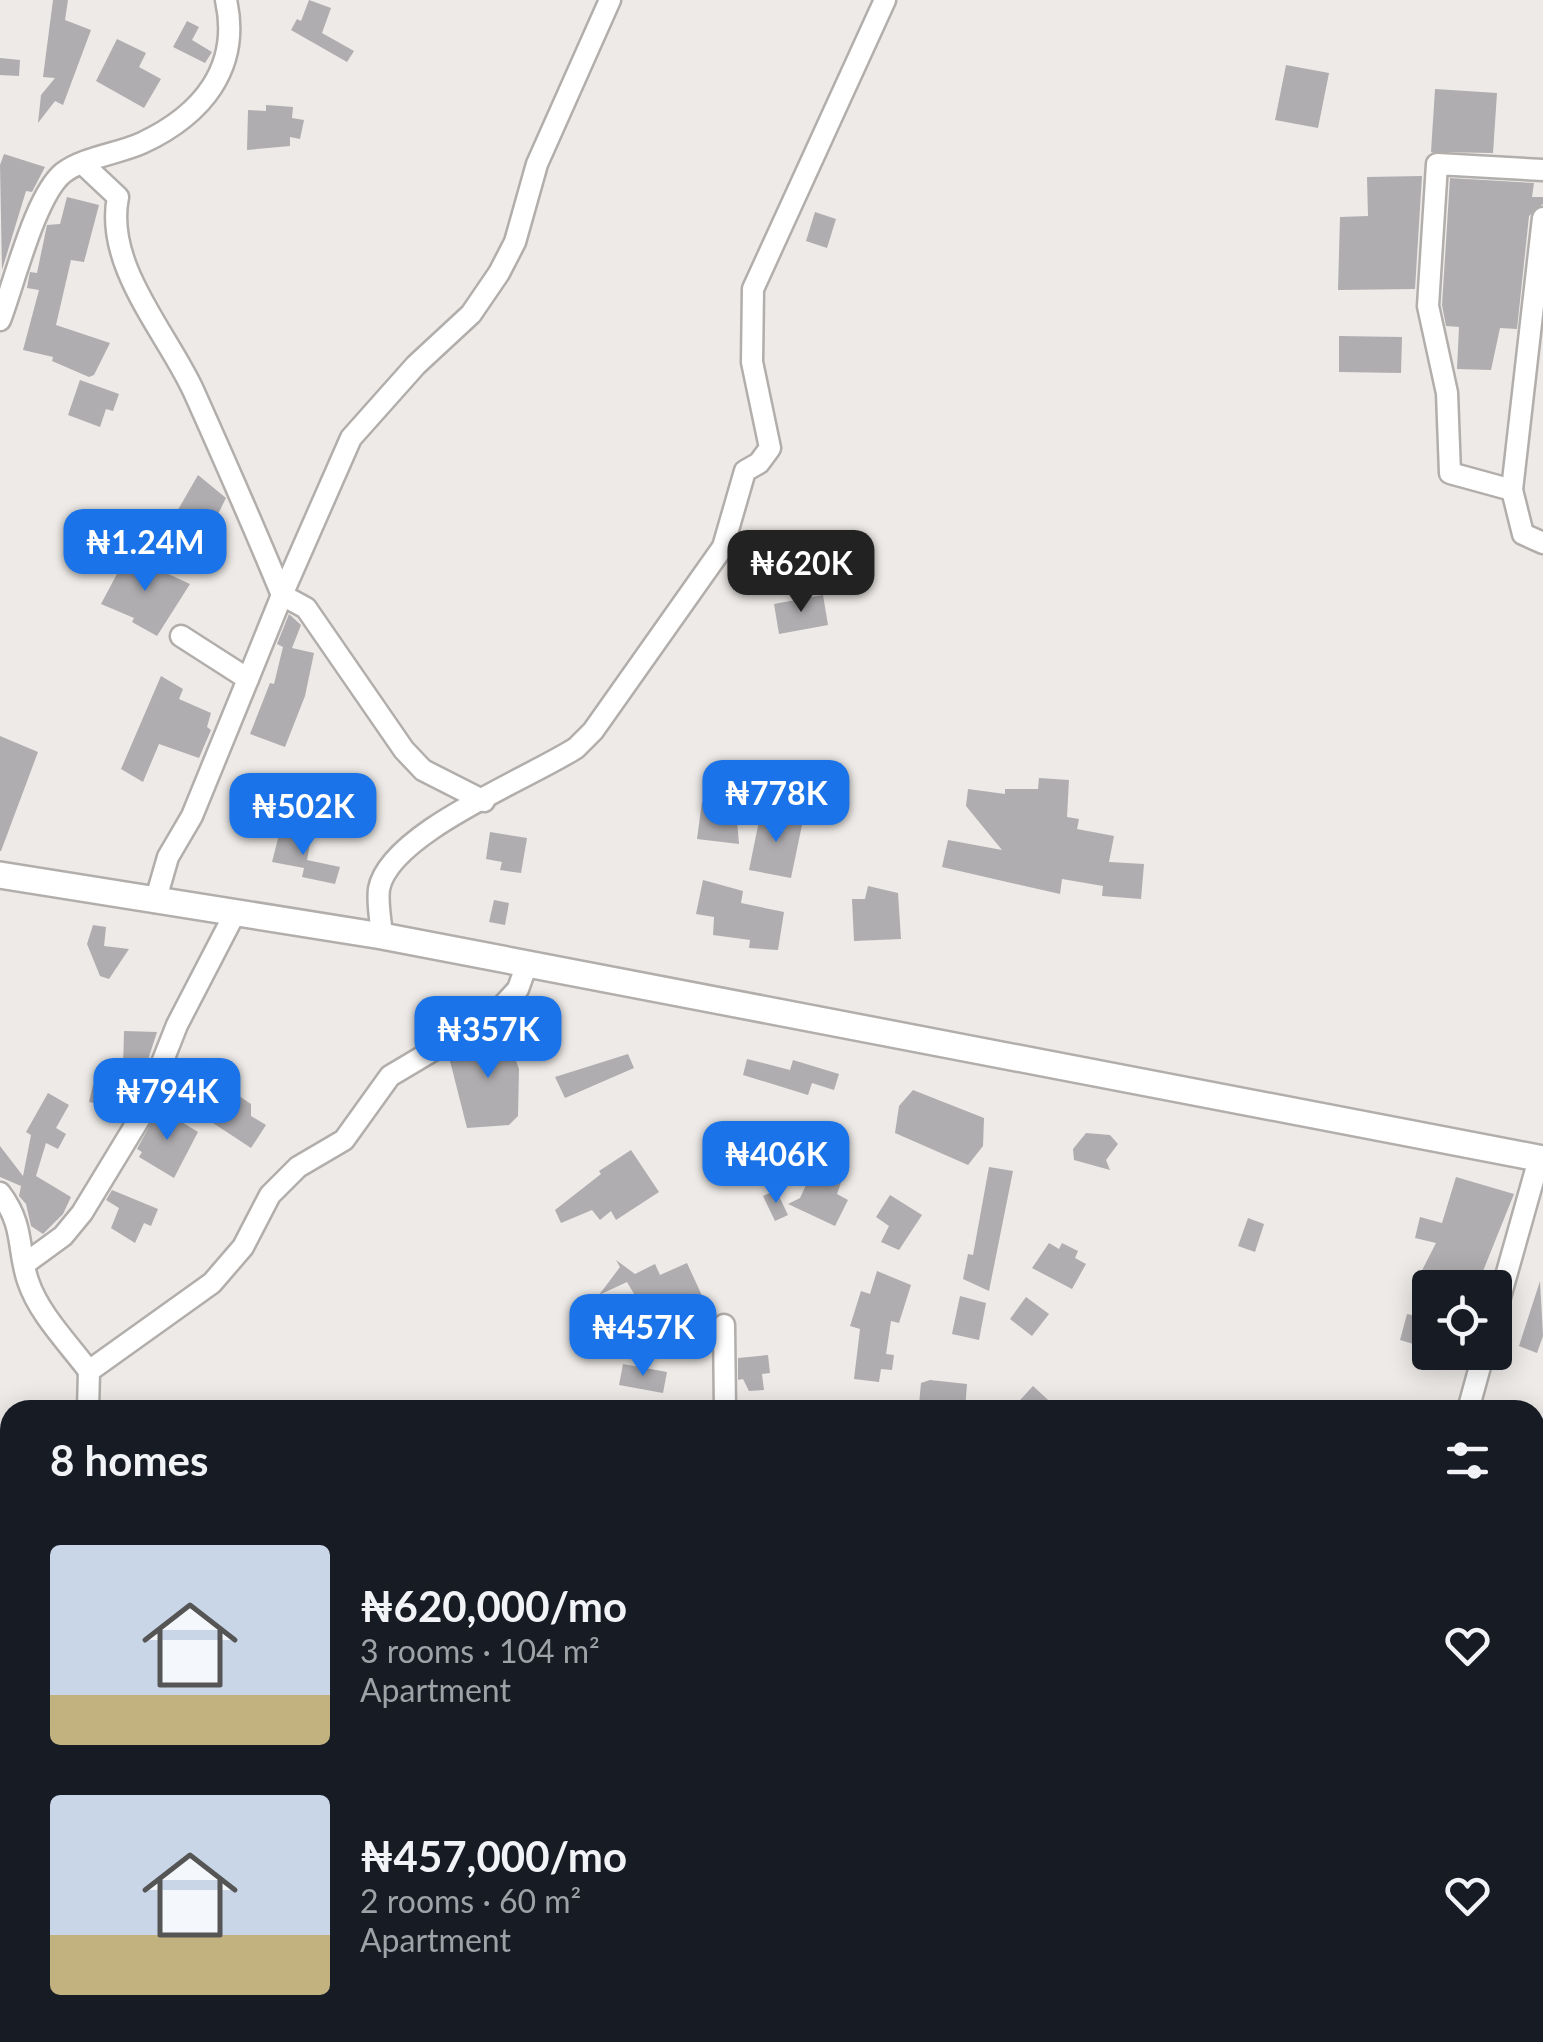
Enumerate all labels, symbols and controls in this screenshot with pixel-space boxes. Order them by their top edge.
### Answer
pin: ₦1.24M [64,509,226,594]
text: ₦1.24M [85,522,205,561]
pin: ₦620K [731,530,871,615]
text: ₦620K [749,543,853,582]
pin: ₦778K [706,760,846,845]
pin: ₦502K [233,773,373,858]
text: ₦778K [724,773,828,812]
text: ₦502K [251,786,355,825]
pin: ₦357K [418,996,558,1081]
text: ₦357K [436,1009,540,1048]
pin: ₦794K [97,1058,237,1143]
text: ₦794K [115,1071,219,1110]
pin: ₦406K [706,1121,846,1206]
text: ₦406K [724,1134,828,1173]
map controls [1412,1270,1512,1370]
button: locate [1412,1270,1512,1370]
pin: ₦457K [573,1294,713,1379]
text: ₦457K [591,1307,695,1346]
icon: filters [1440,1433,1495,1488]
text: 8 homes [50,1435,208,1485]
text: ₦620,000/mo [360,1581,627,1631]
icon: home [130,1585,250,1705]
icon: heart [1440,1618,1495,1673]
text: 3 rooms · 104 m² [360,1631,600,1670]
text: Apartment [360,1670,511,1709]
text: ₦457,000/mo [360,1831,627,1881]
icon: home [130,1835,250,1955]
icon: heart [1440,1868,1495,1923]
text: 2 rooms · 60 m² [360,1881,581,1920]
text: Apartment [360,1920,511,1959]

